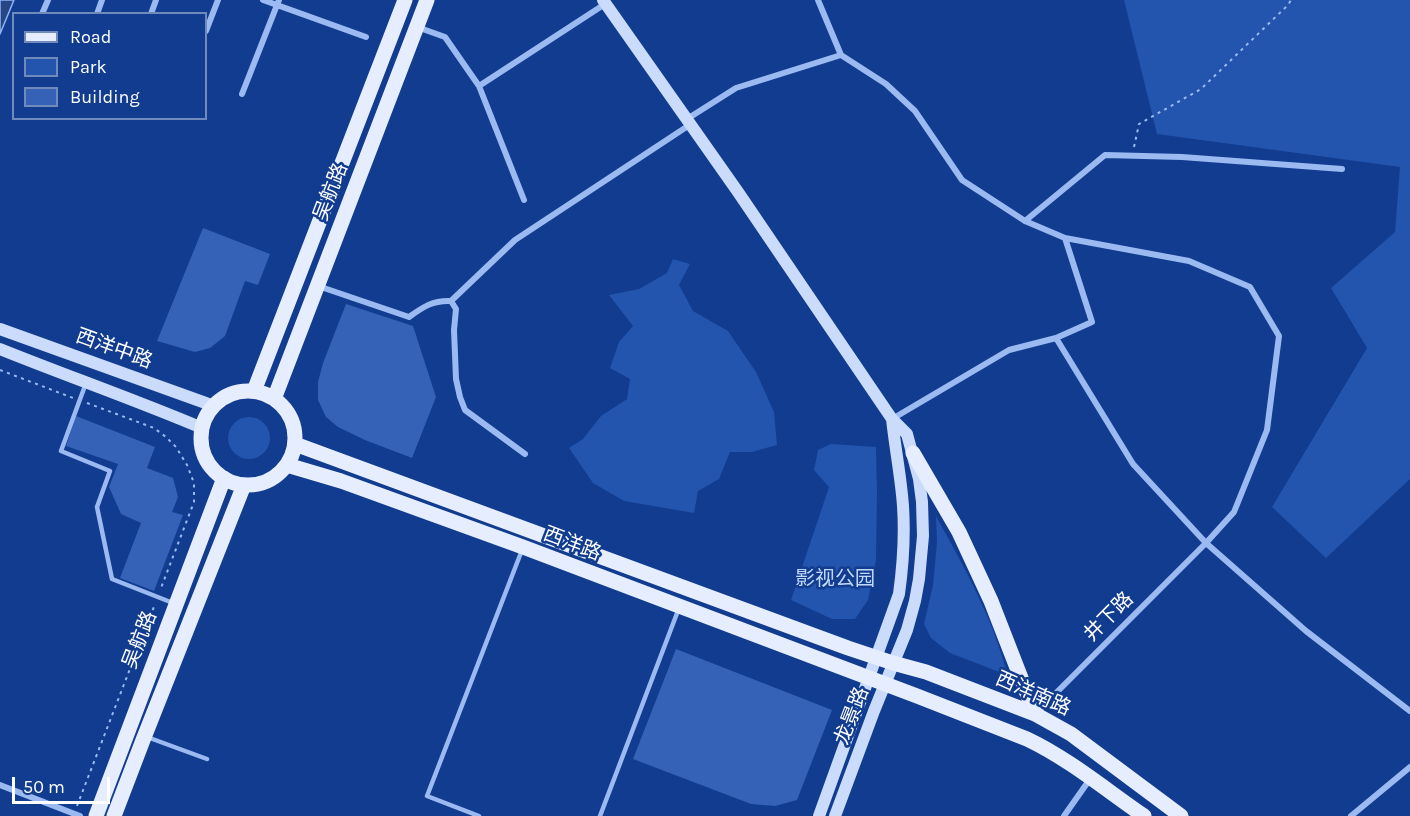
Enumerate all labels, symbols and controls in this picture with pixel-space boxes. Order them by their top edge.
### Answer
legend [12,12,207,120]
text: Road [70,26,111,48]
text: Park [70,56,107,78]
text: Building [70,86,140,108]
street label: 吴航路 [309,160,353,224]
street label: 西洋中路 [72,324,156,374]
street label: 西洋路 [540,522,604,566]
park label: 影视公园 [795,567,875,591]
street label: 井下路 [1079,587,1139,647]
street label: 吴航路 [118,608,162,672]
street label: 西洋南路 [992,667,1074,721]
street label: 龙景路 [830,684,874,748]
scale bar [15,765,112,803]
text: 50 m [23,776,65,798]

